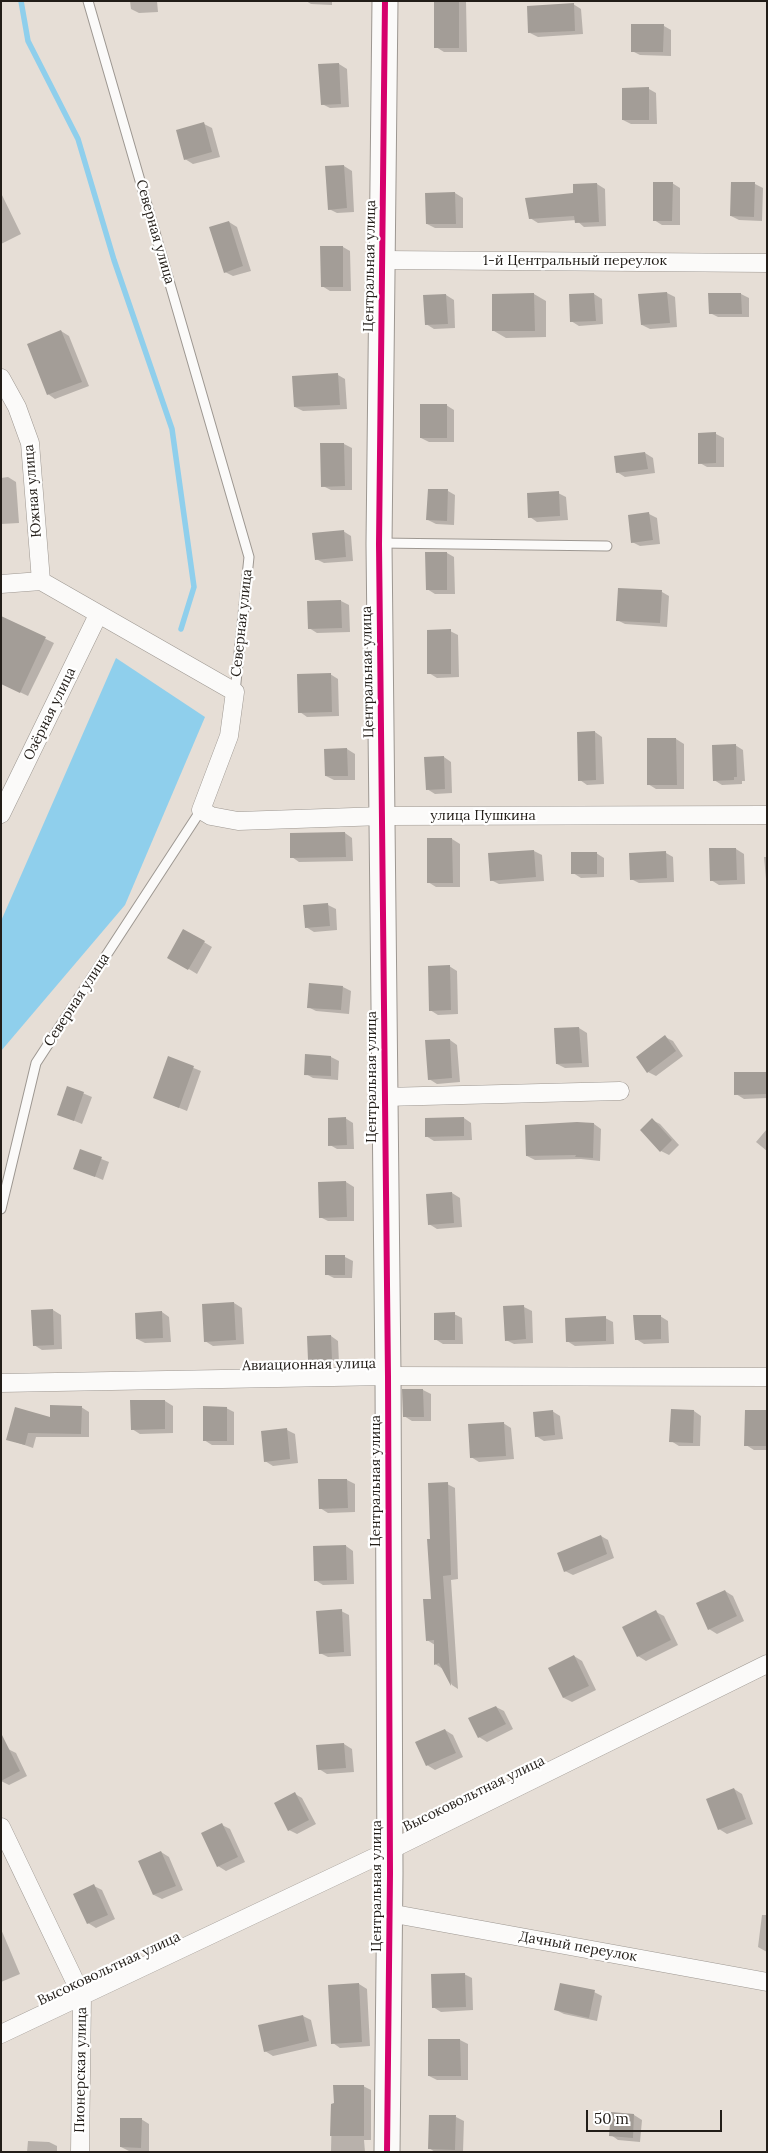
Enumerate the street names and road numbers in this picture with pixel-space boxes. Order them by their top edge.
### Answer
street label: Северная улица [132,178,178,286]
street label: Центральная улица [360,200,380,332]
street label: 1-й Центральный переулок [483,253,667,269]
street label: Южная улица [21,444,45,538]
street label: Северная улица [228,568,256,678]
street label: Центральная улица [358,606,378,738]
street label: Озёрная улица [20,665,80,763]
street label: улица Пушкина [430,808,536,824]
street label: Северная улица [41,950,113,1050]
street label: Центральная улица [364,1011,380,1143]
street label: Авиационная улица [242,1355,376,1375]
street label: Центральная улица [368,1415,384,1547]
street label: Высоковольтная улица [400,1752,548,1836]
street label: Центральная улица [369,1820,385,1952]
street label: Дачный переулок [518,1928,638,1966]
street label: Высоковольтная улица [35,1929,183,2009]
street label: Пионерская улица [72,2007,90,2133]

